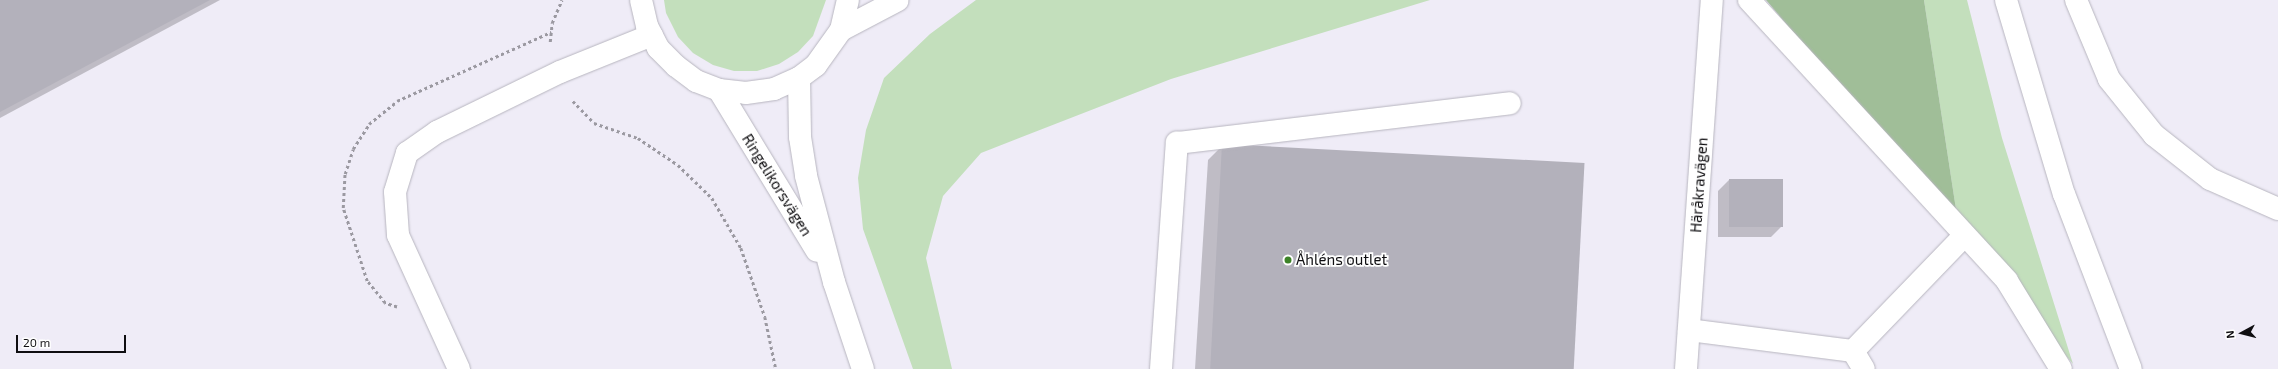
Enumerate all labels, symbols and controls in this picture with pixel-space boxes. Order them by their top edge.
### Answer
street label: Ringelikorsvägen [738,131,816,239]
street label: Häråkravägen [1687,137,1711,233]
place label: Åhléns outlet [1296,251,1387,269]
marker: Åhléns outlet [1283,255,1293,265]
north arrow [2222,313,2262,353]
scale bar [18,327,128,353]
text: N [2223,330,2237,339]
text: 20 m [23,335,50,349]

